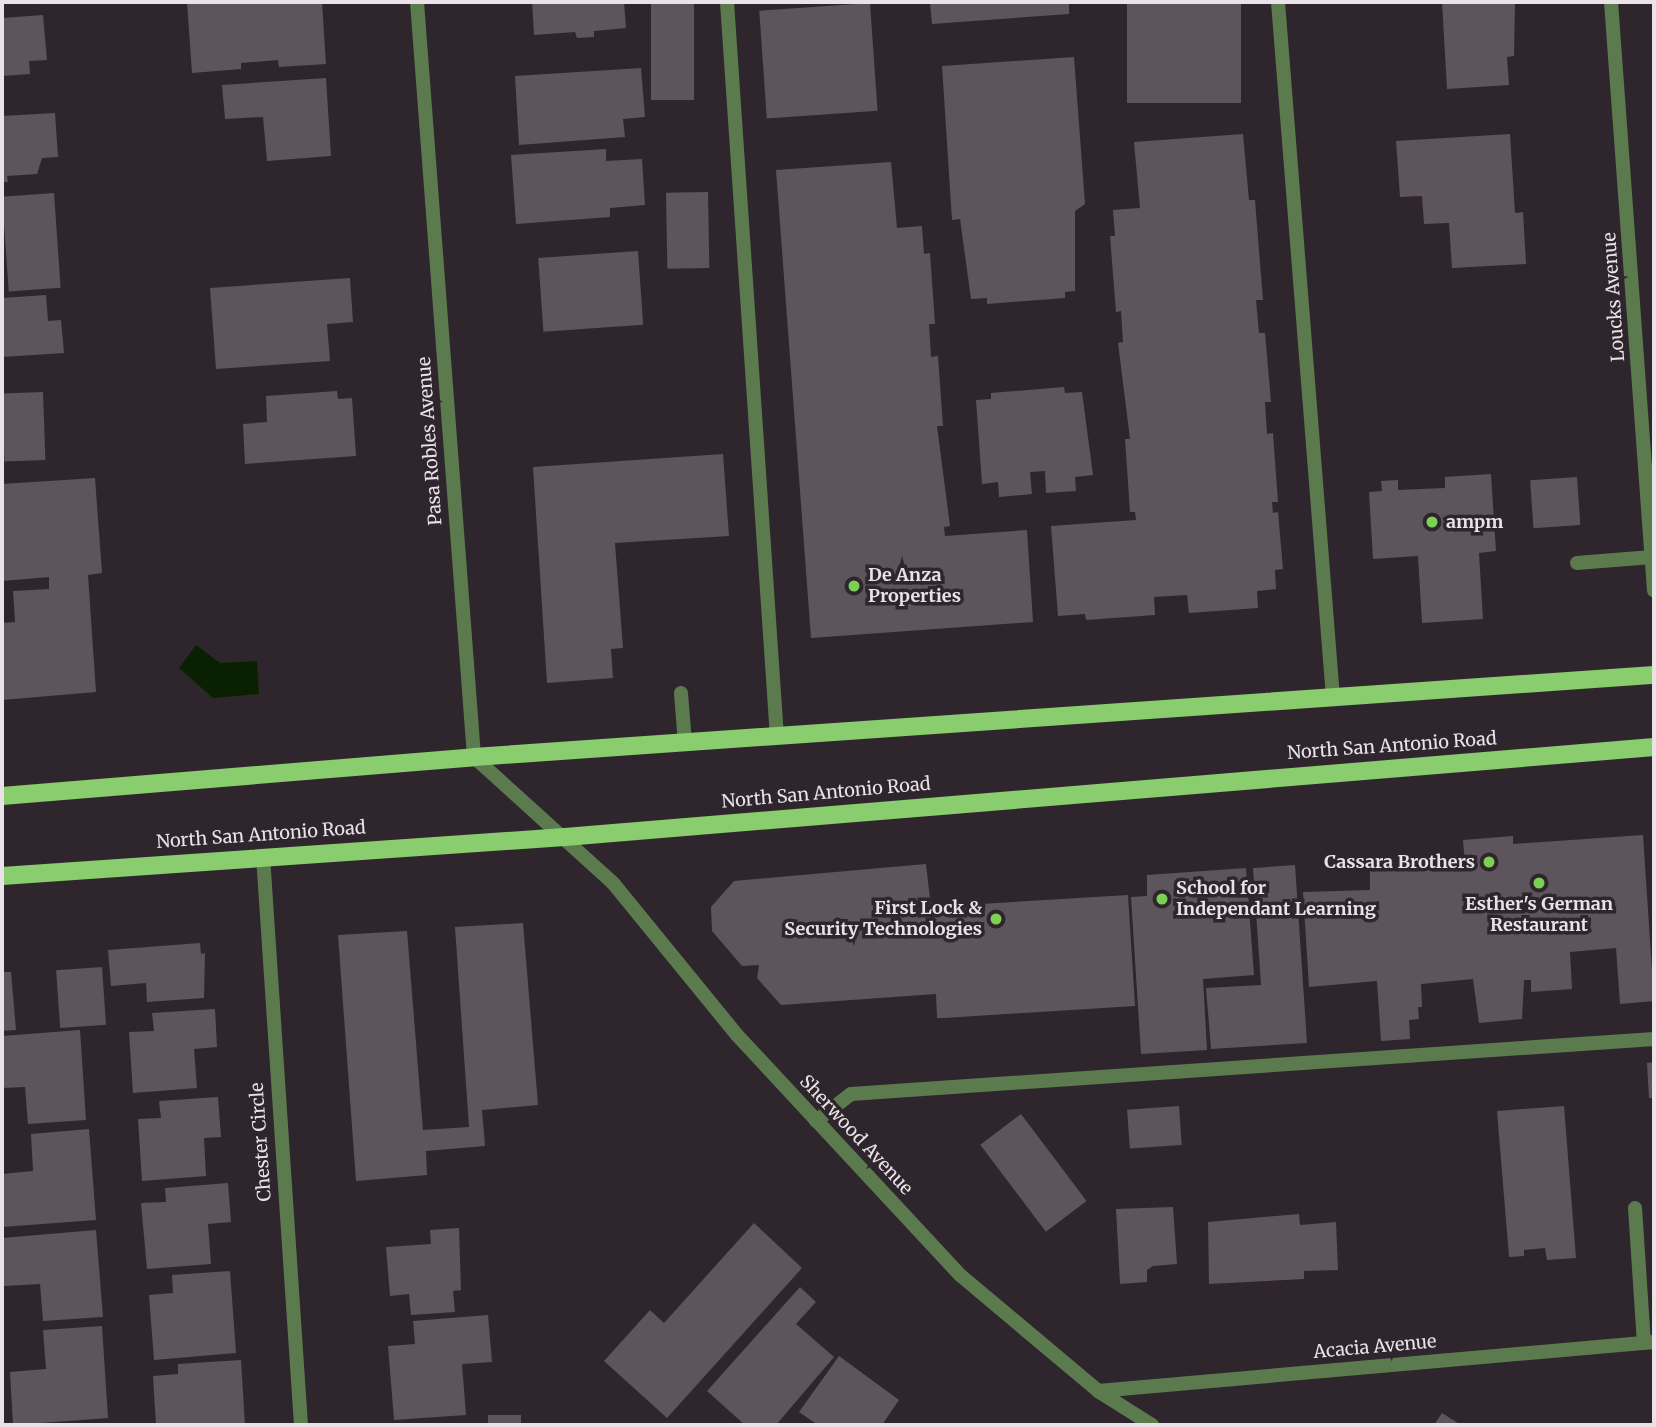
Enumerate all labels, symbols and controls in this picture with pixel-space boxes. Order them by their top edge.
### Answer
street label: Loucks Avenue [1599,232,1629,362]
street label: Pasa Robles Avenue [413,356,447,526]
place label: ampm [1446,511,1503,533]
marker: ampm [1424,514,1440,530]
place label: De Anza Properties [868,565,961,608]
marker: De Anza Properties [846,578,862,594]
street label: North San Antonio Road [1287,728,1497,764]
street label: North San Antonio Road [721,773,931,813]
street label: North San Antonio Road [156,817,366,853]
place label: Cassara Brothers [1324,851,1475,873]
marker: Cassara Brothers [1481,854,1497,870]
marker: Esther's German Restaurant [1531,875,1547,891]
place label: School for Independant Learning [1176,878,1376,920]
marker: School for Independant Learning [1154,891,1170,907]
place label: Esther's German Restaurant [1465,894,1613,936]
place label: First Lock & Security Technologies [784,898,982,940]
marker: First Lock & Security Technologies [988,911,1004,927]
street label: Sherwood Avenue [795,1071,917,1199]
street label: Chester Circle [246,1082,276,1202]
street label: Acacia Avenue [1313,1331,1437,1363]

